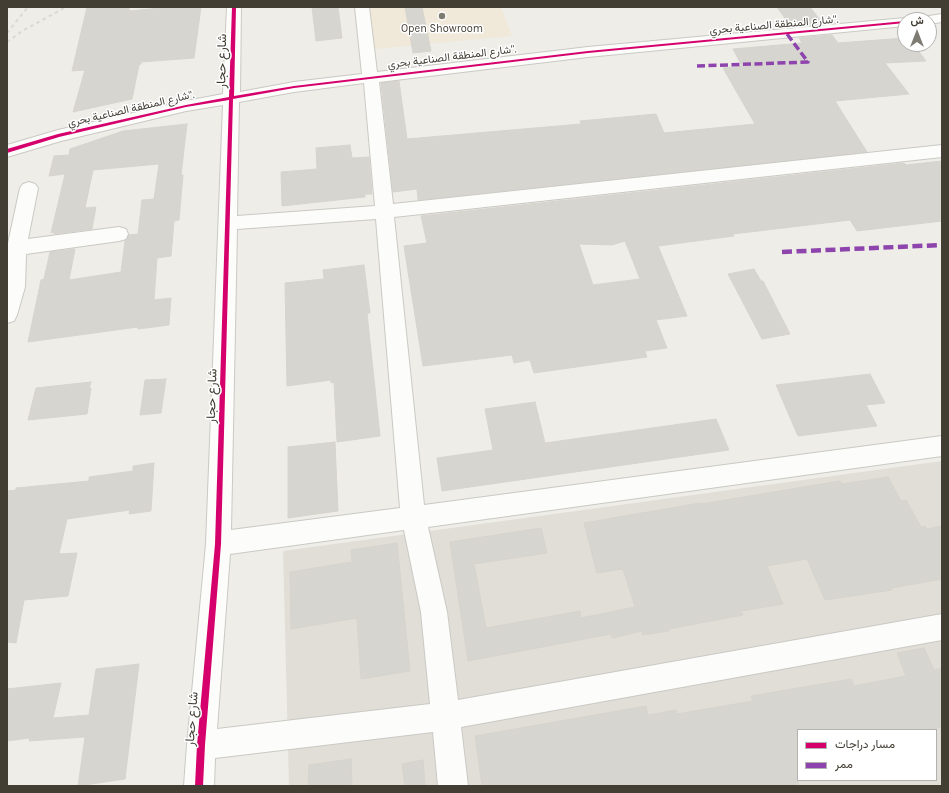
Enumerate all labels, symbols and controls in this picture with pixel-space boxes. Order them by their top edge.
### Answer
marker: Open Showroom [437,11,447,21]
north arrow [897,12,937,52]
street label: شارع المنطقة الصناعية بحري". [709,13,839,37]
text: ش [910,14,924,27]
place label: Open Showroom [401,22,483,36]
street label: شارع حجار [214,34,230,88]
street label: شارع المنطقة الصناعية بحري". [387,43,517,71]
street label: شارع المنطقة الصناعية بحري". [66,88,196,130]
street label: شارع حجار [203,368,221,424]
street label: شارع حجار [182,691,202,747]
legend [797,729,937,781]
text: مسار دراجات [835,737,895,751]
text: ممر [835,757,853,771]

